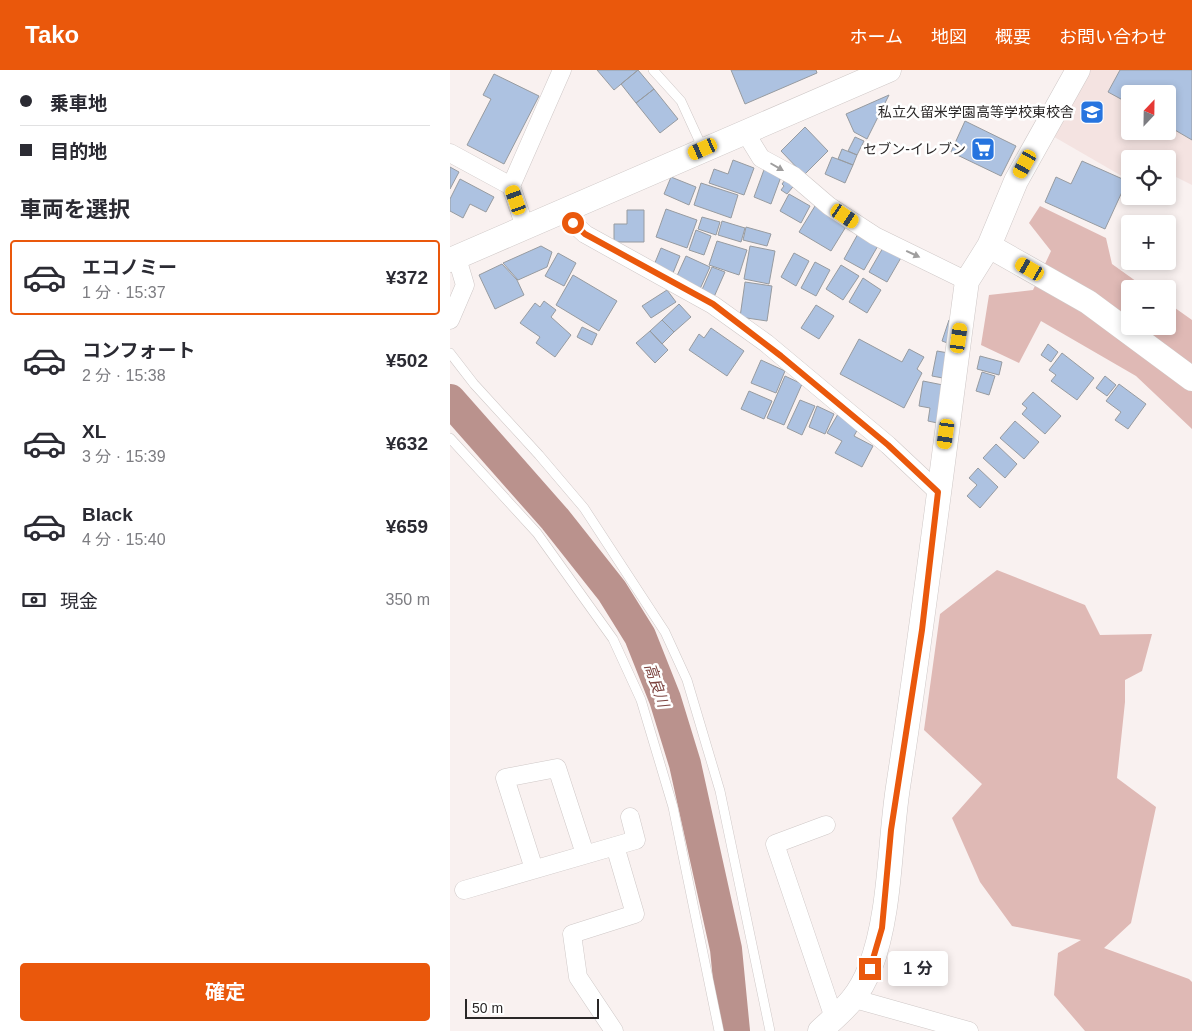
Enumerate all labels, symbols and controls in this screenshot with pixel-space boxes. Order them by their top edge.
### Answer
text: Tako [25,21,79,48]
text: ホーム [850,27,903,47]
text: 地図 [931,27,967,47]
text: 概要 [995,27,1031,47]
text: お問い合わせ [1059,27,1167,47]
north arrow [1121,85,1176,140]
map controls [1121,85,1176,335]
text: 乗車地 [50,93,107,114]
school or university icon: 私立久留米学園高等学校東校舎 [1079,99,1105,125]
place label: 私立久留米学園高等学校東校舎 [878,104,1074,120]
car [686,136,719,162]
supermarket icon: セブン-イレブン [970,136,996,162]
text: 目的地 [50,141,107,162]
place label: セブン-イレブン [863,141,966,157]
car [1011,147,1038,181]
button: locate [1121,150,1176,205]
one-way arrow [770,162,784,171]
car [504,183,527,217]
text: 車両を選択 [20,197,130,222]
car [828,201,861,231]
route start [562,212,584,234]
button: + [1121,215,1176,270]
one-way arrow [906,250,920,258]
icon: car [22,255,67,300]
car [1013,255,1046,283]
text: エコノミー [82,257,177,278]
text: ¥372 [386,267,428,288]
button: − [1121,280,1176,335]
text: 1 分 · 15:37 [82,284,166,301]
car [949,322,968,354]
icon: car [22,338,67,383]
text: コンフォート [82,340,195,361]
text: ¥502 [386,350,428,371]
text: 2 分 · 15:38 [82,367,166,384]
car [936,418,955,450]
icon: car [22,421,67,466]
text: XL [82,421,106,442]
text: ¥632 [386,433,428,454]
text: 3 分 · 15:39 [82,448,166,465]
icon: car [22,504,67,549]
text: Black [82,504,133,525]
text: ¥659 [386,516,428,537]
text: 4 分 · 15:40 [82,531,166,548]
icon: cash [20,586,48,614]
text: 現金 [60,591,98,612]
text: 350 m [386,591,430,608]
water label: 高良川 [642,661,673,711]
callout: 1 分 [888,952,948,986]
route end [859,958,881,980]
text: 1 分 [903,960,933,977]
button: 確定 [20,963,430,1021]
scale bar [465,996,599,1019]
text: 50 m [472,1000,503,1016]

